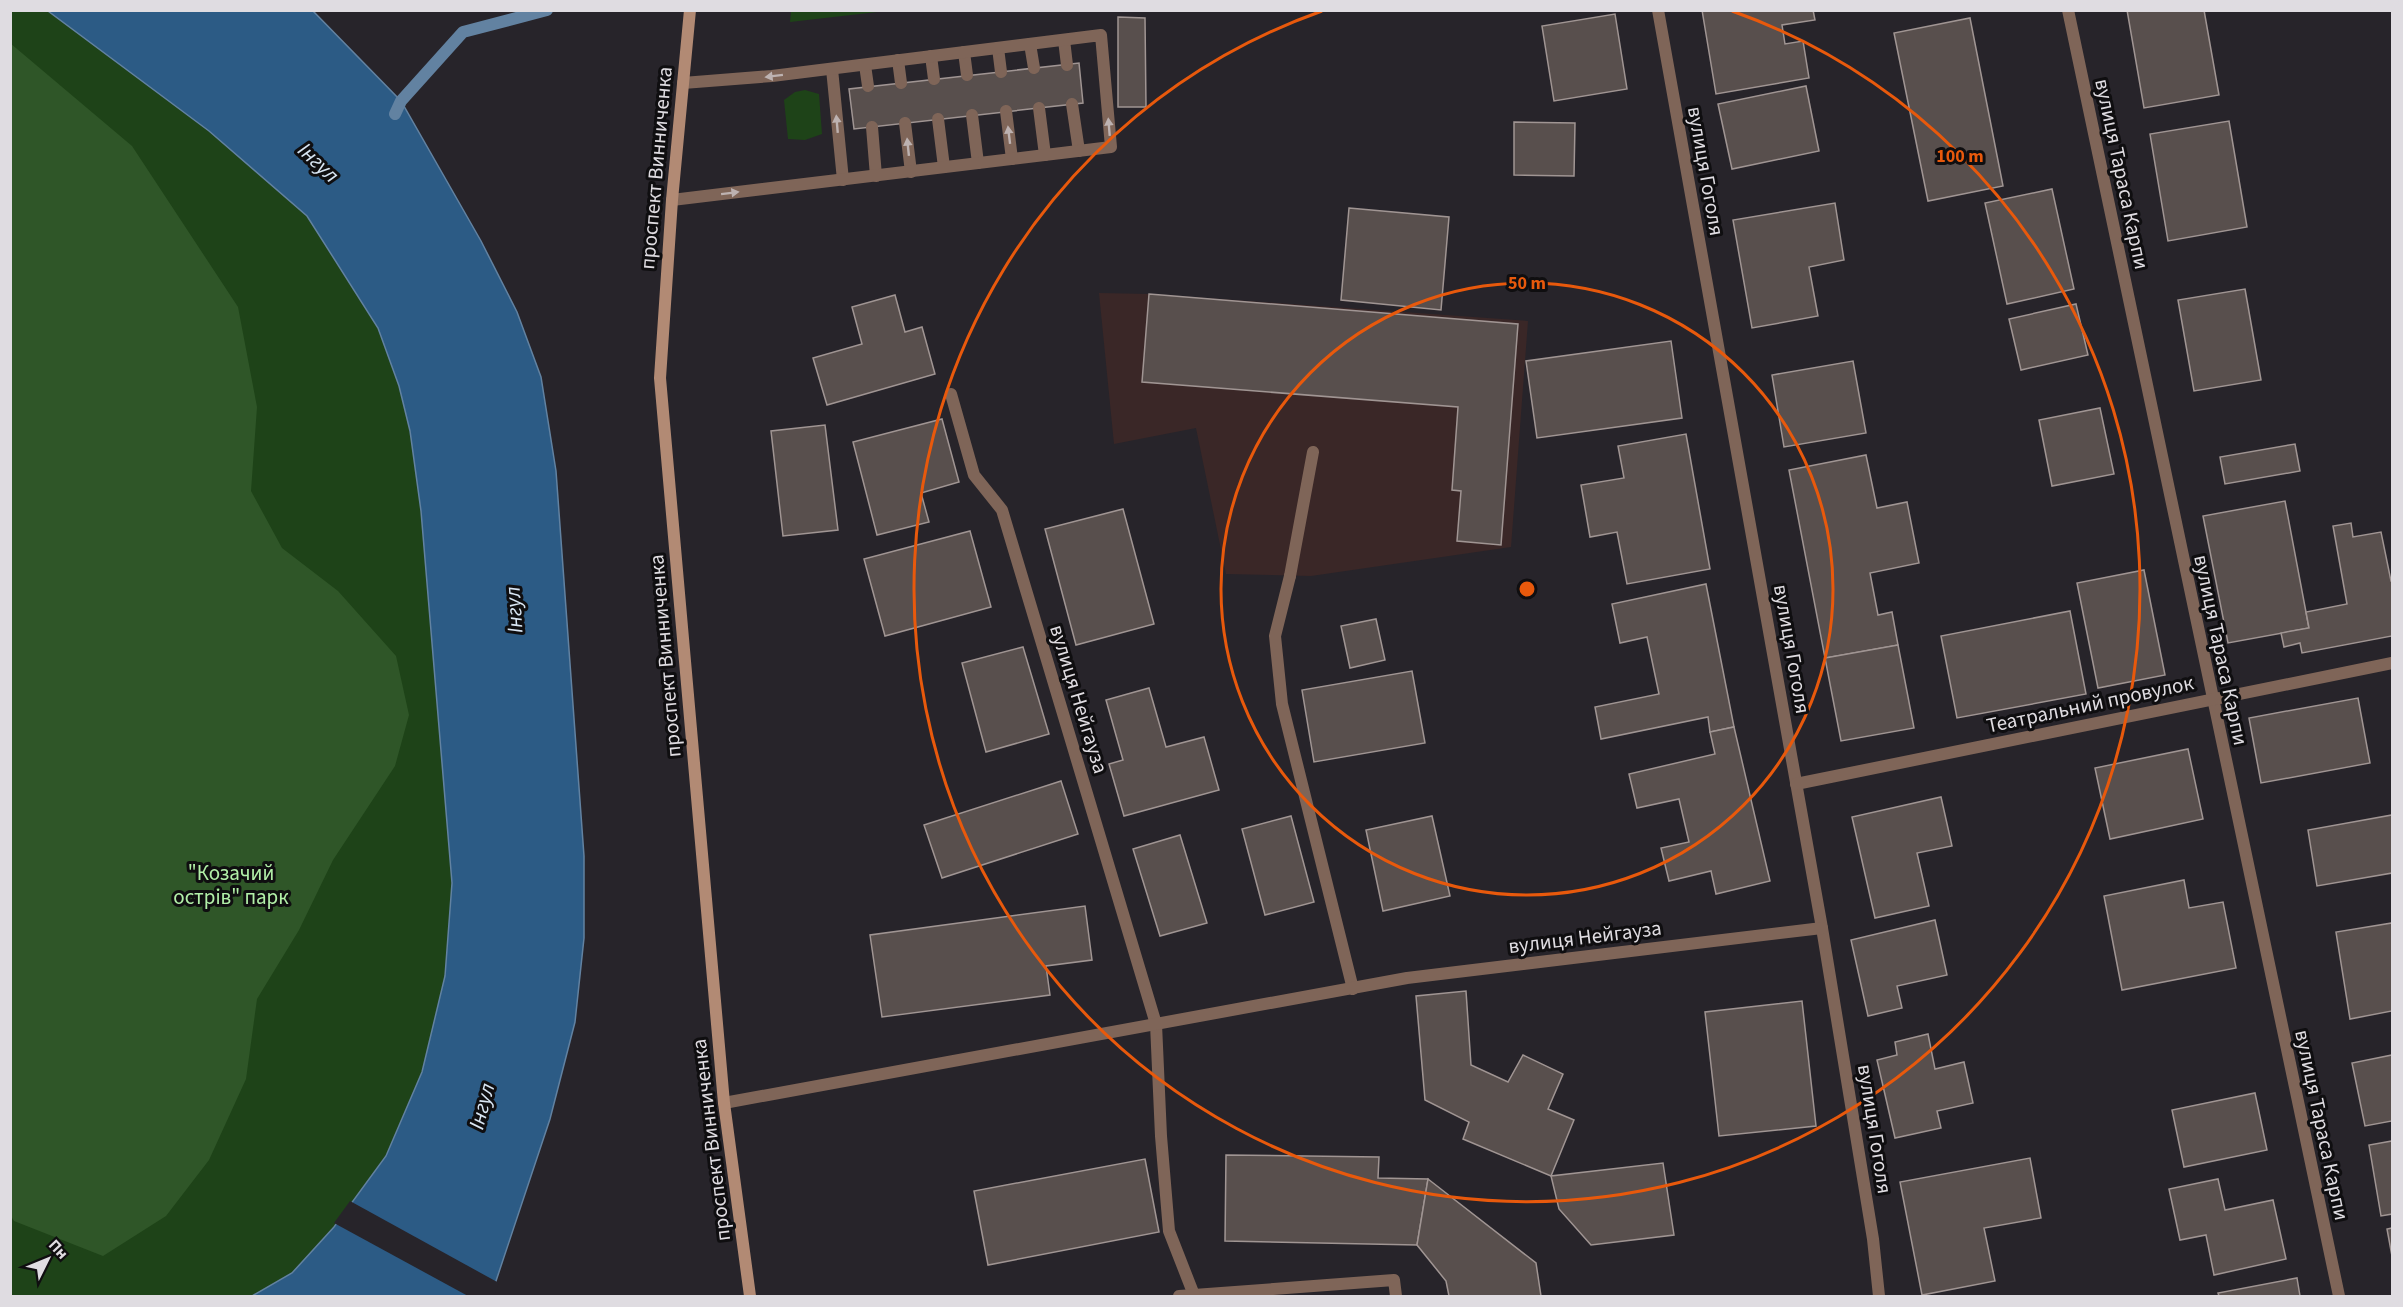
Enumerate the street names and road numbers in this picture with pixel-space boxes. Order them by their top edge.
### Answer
street label: проспект Винниченка [632,65,680,271]
street label: вулиця Тараса Карпи [2087,76,2157,272]
street label: вулиця Гоголя [1680,104,1732,238]
street label: вулиця Тараса Карпи [2186,552,2256,748]
street label: проспект Винниченка [641,553,689,759]
street label: вулиця Гоголя [1766,582,1818,716]
street label: вулиця Нейгауза [1042,621,1116,777]
street label: Театральний провулок [1984,667,2197,741]
street label: вулиця Нейгауза [1507,913,1663,961]
street label: вулиця Тараса Карпи [2287,1027,2357,1223]
street label: проспект Винниченка [684,1037,738,1243]
street label: вулиця Гоголя [1850,1062,1900,1196]

